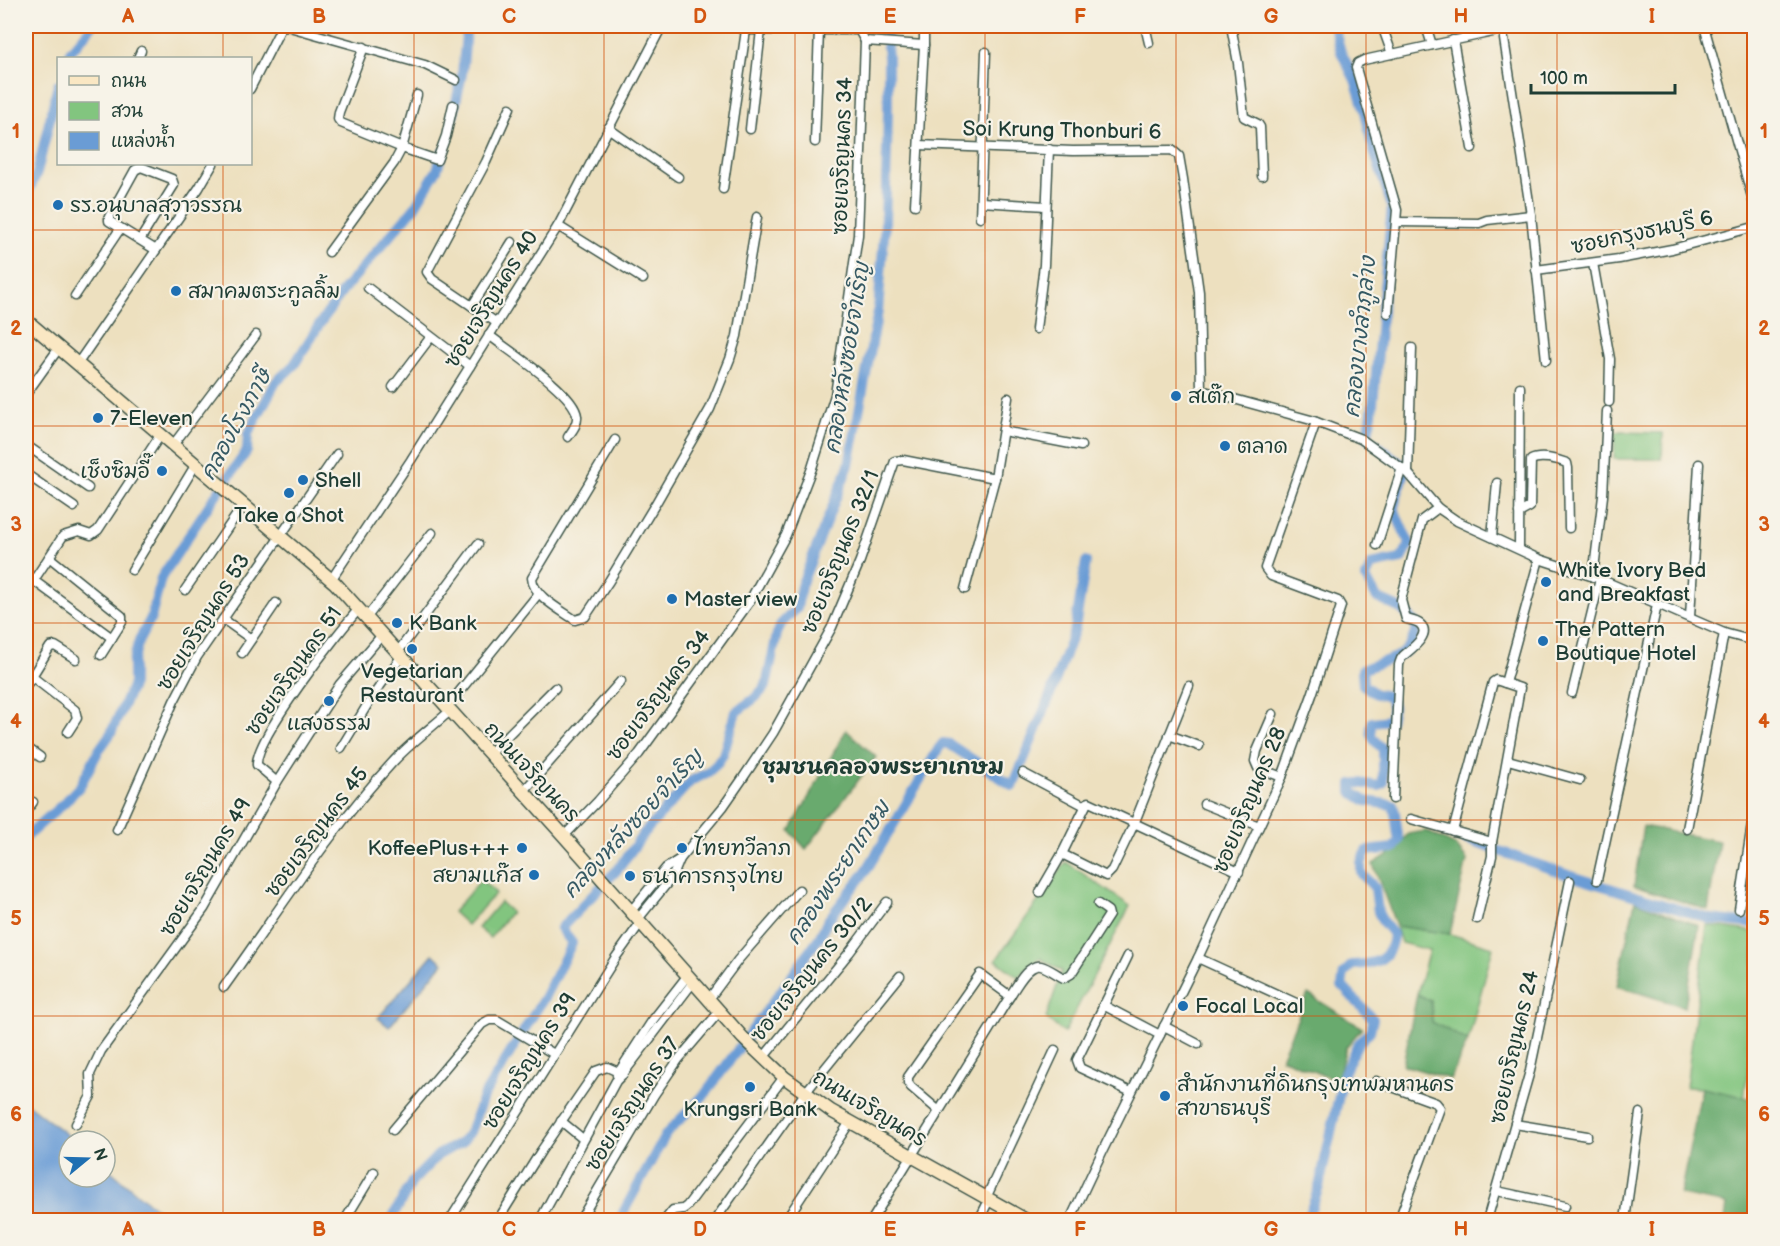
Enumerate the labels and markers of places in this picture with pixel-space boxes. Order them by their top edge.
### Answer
place label: รร.อนุบาลสุวาวรรณ [70,193,242,221]
marker: รร.อนุบาลสุวาวรรณ [51,198,65,212]
place label: สมาคมตระกูลลิ้ม [188,273,340,307]
marker: สมาคมตระกูลลิ้ม [169,284,183,298]
place label: สเต๊ก [1188,383,1235,409]
marker: สเต๊ก [1169,389,1183,403]
place label: 7-Eleven [110,406,193,431]
marker: 7-Eleven [91,411,105,425]
place label: ตลาด [1237,434,1288,459]
marker: ตลาด [1218,439,1232,453]
place label: เช็งซิมอี๊ [80,452,154,484]
marker: เช็งซิมอี๊ [155,464,169,478]
place label: Shell [315,468,361,493]
marker: Shell [296,473,310,487]
marker: Take a Shot [282,486,296,500]
place label: Take a Shot [234,503,345,528]
place label: White Ivory Bed and Breakfast [1558,558,1706,607]
marker: White Ivory Bed and Breakfast [1539,575,1553,589]
place label: Master view [684,587,797,612]
marker: Master view [665,592,679,606]
place label: K Bank [409,611,477,636]
marker: K Bank [390,616,404,630]
place label: The Pattern Boutique Hotel [1555,617,1696,666]
marker: The Pattern Boutique Hotel [1536,634,1550,648]
marker: Vegetarian Restaurant [405,642,419,656]
place label: Vegetarian Restaurant [360,659,465,708]
marker: แสงธรรม [322,694,336,708]
place label: แสงธรรม [287,711,371,736]
place label: ไทยทวีลาภ [693,835,791,861]
place label: KoffeePlus+++ [368,836,510,861]
marker: KoffeePlus+++ [515,841,529,855]
marker: ไทยทวีลาภ [675,841,689,855]
place label: สยามแก๊ส [432,862,524,888]
place label: ธนาคารกรุงไทย [642,863,784,892]
marker: สยามแก๊ส [527,868,541,882]
marker: ธนาคารกรุงไทย [623,869,637,883]
place label: Focal Local [1195,994,1303,1019]
marker: Focal Local [1176,999,1190,1013]
place label: สํานักงานที่ดินกรุงเทพมหานคร สาขาธนบุรี [1177,1066,1454,1124]
marker: Krungsri Bank [743,1080,757,1094]
marker: สํานักงานที่ดินกรุงเทพมหานคร สาขาธนบุรี [1158,1089,1172,1103]
place label: Krungsri Bank [683,1097,818,1122]

